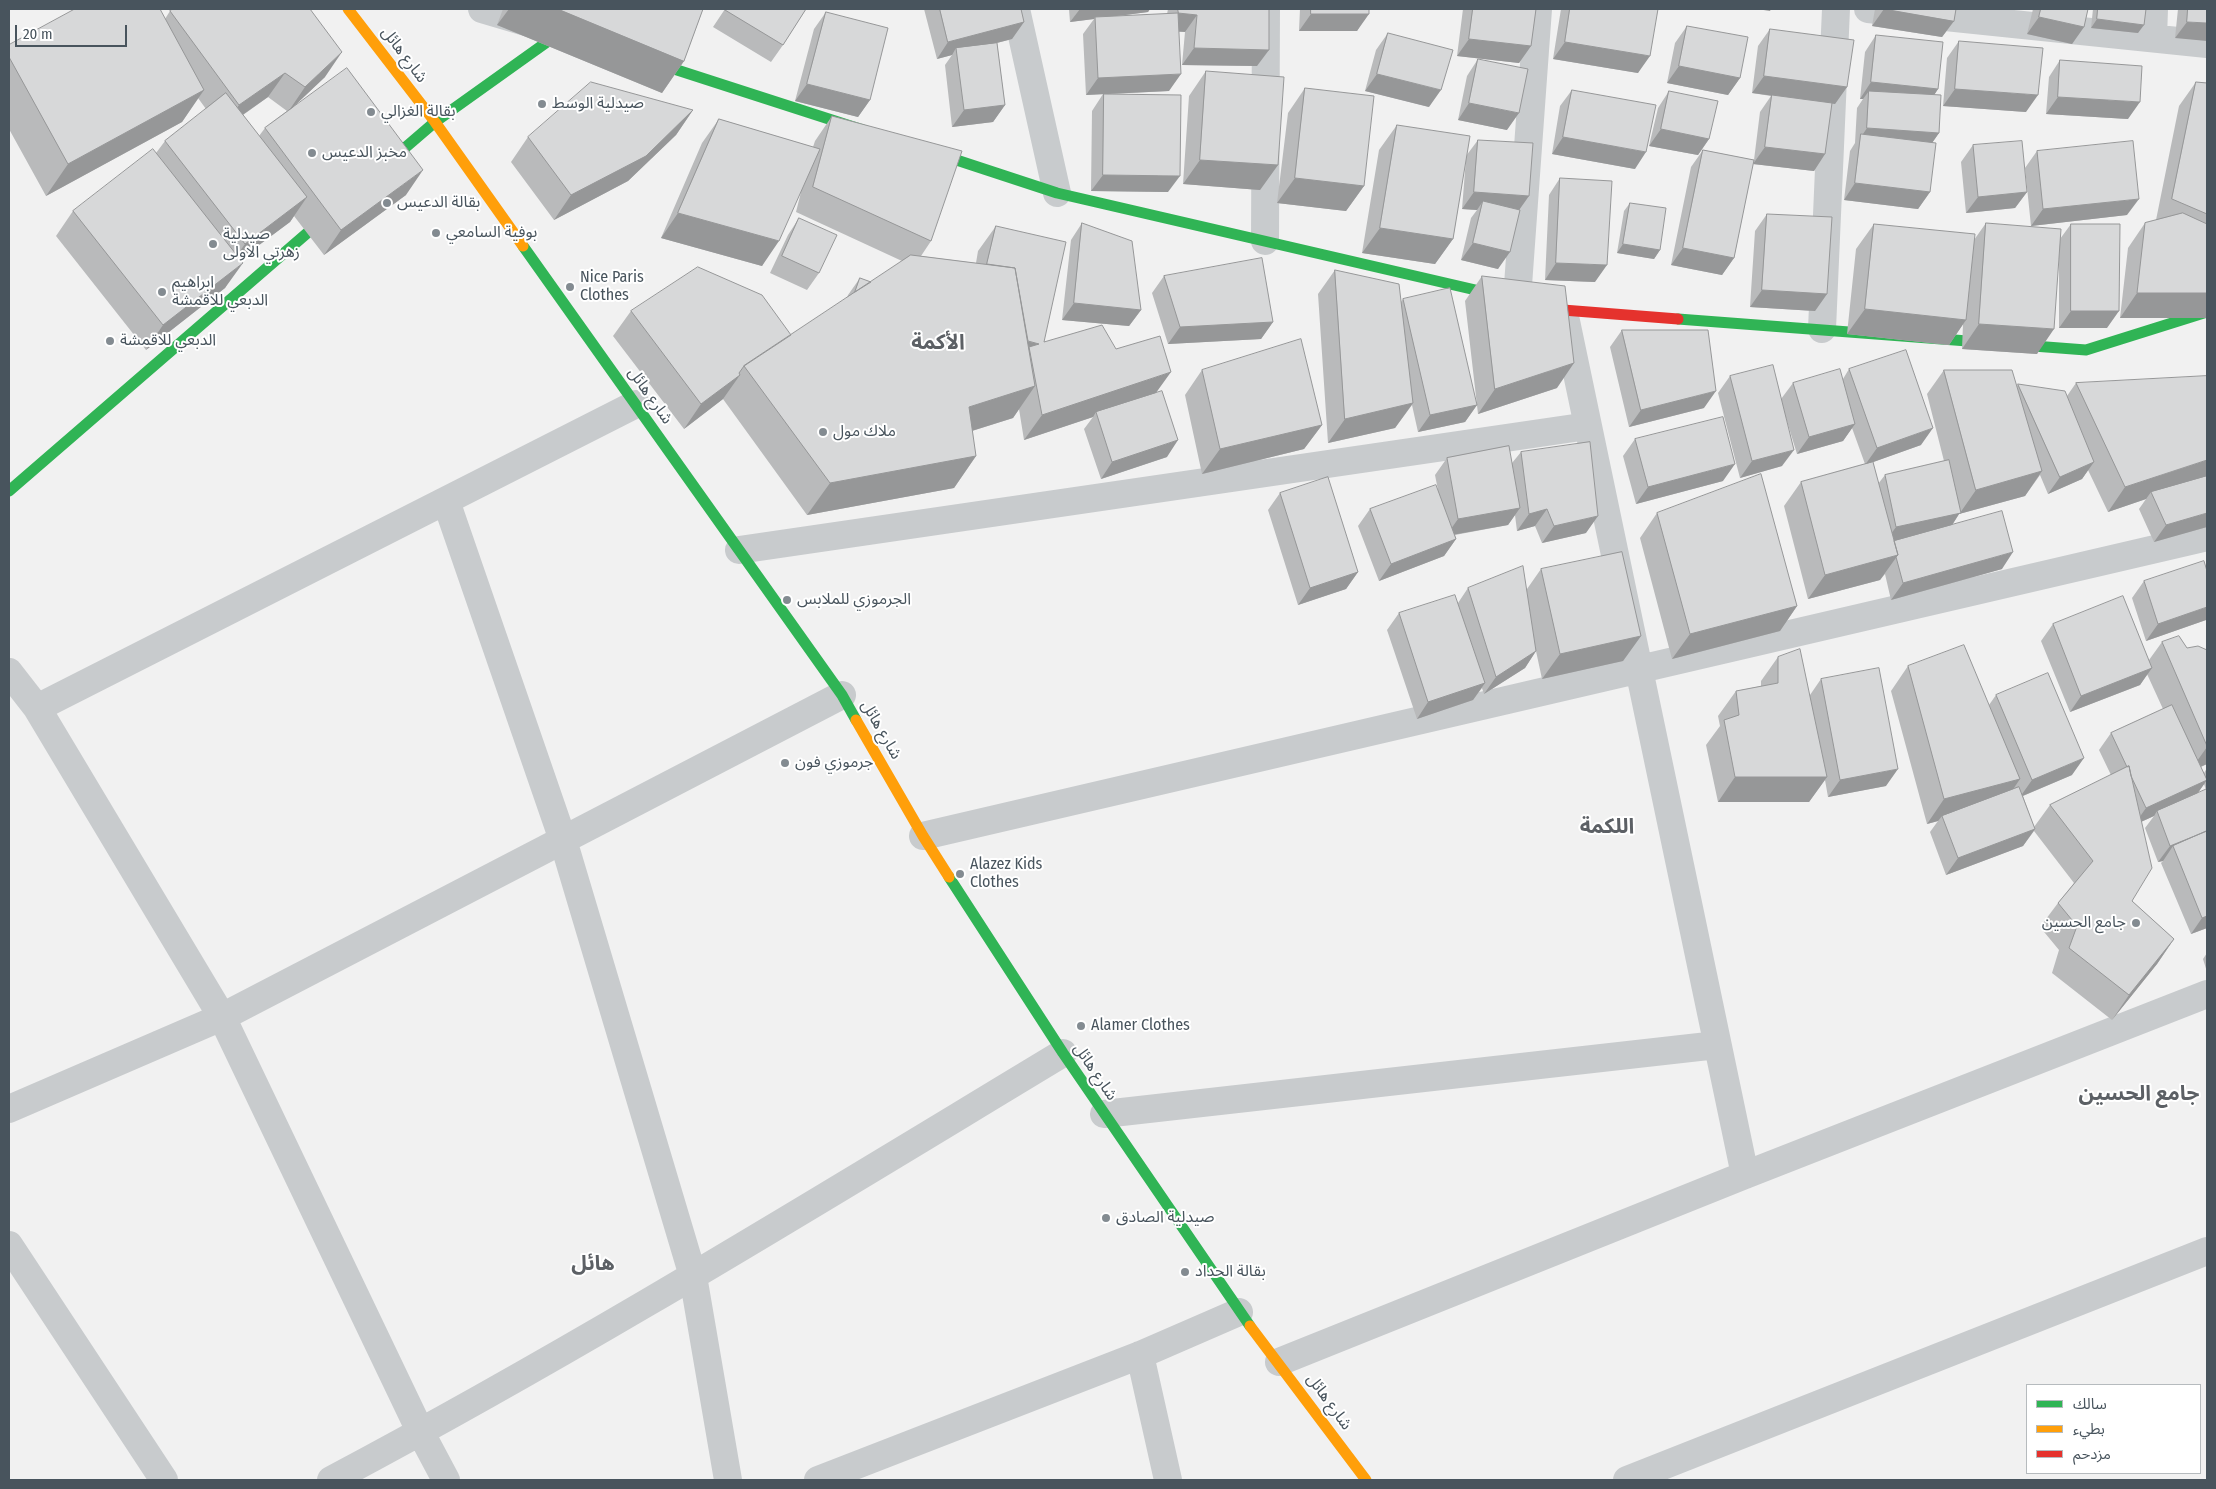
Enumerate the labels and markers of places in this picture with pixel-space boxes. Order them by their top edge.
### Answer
place label: صيدلية الوسط [552,94,644,114]
marker: صيدلية الوسط [536,98,548,110]
place label: بقالة الغزالي [381,102,456,122]
marker: بقالة الغزالي [365,106,377,118]
place label: مخبز الدعيس [322,143,407,163]
marker: مخبز الدعيس [306,147,318,159]
place label: بقالة الدعيس [397,193,480,213]
marker: بقالة الدعيس [381,197,393,209]
place label: بوفية السامعي [446,223,537,243]
place label: صيدلية زهرتي الاولى [223,225,300,263]
marker: بوفية السامعي [430,227,442,239]
marker: صيدلية زهرتي الاولى [207,238,219,250]
place label: Nice Paris Clothes [580,268,644,306]
place label: ابراهيم الدبعي للاقمشة [172,273,268,311]
marker: Nice Paris Clothes [564,281,576,293]
marker: ابراهيم الدبعي للاقمشة [156,286,168,298]
place label: الدبعي للاقمشة [120,331,216,351]
marker: الدبعي للاقمشة [104,335,116,347]
place label: ملاك مول [833,422,896,442]
marker: ملاك مول [817,426,829,438]
place label: الجرموزي للملابس [797,590,911,610]
marker: الجرموزي للملابس [781,594,793,606]
place label: جرموزي فون [795,753,874,773]
marker: جرموزي فون [779,757,791,769]
place label: Alazez Kids Clothes [970,855,1042,893]
marker: Alazez Kids Clothes [954,868,966,880]
place label: جامع الحسين [2042,913,2126,933]
marker: جامع الحسين [2130,917,2142,929]
place label: Alamer Clothes [1091,1016,1190,1036]
marker: Alamer Clothes [1075,1020,1087,1032]
place label: صيدلية الصادق [1116,1208,1214,1228]
marker: صيدلية الصادق [1100,1212,1112,1224]
place label: بقالة الحداد [1195,1262,1266,1282]
marker: بقالة الحداد [1179,1266,1191,1278]

